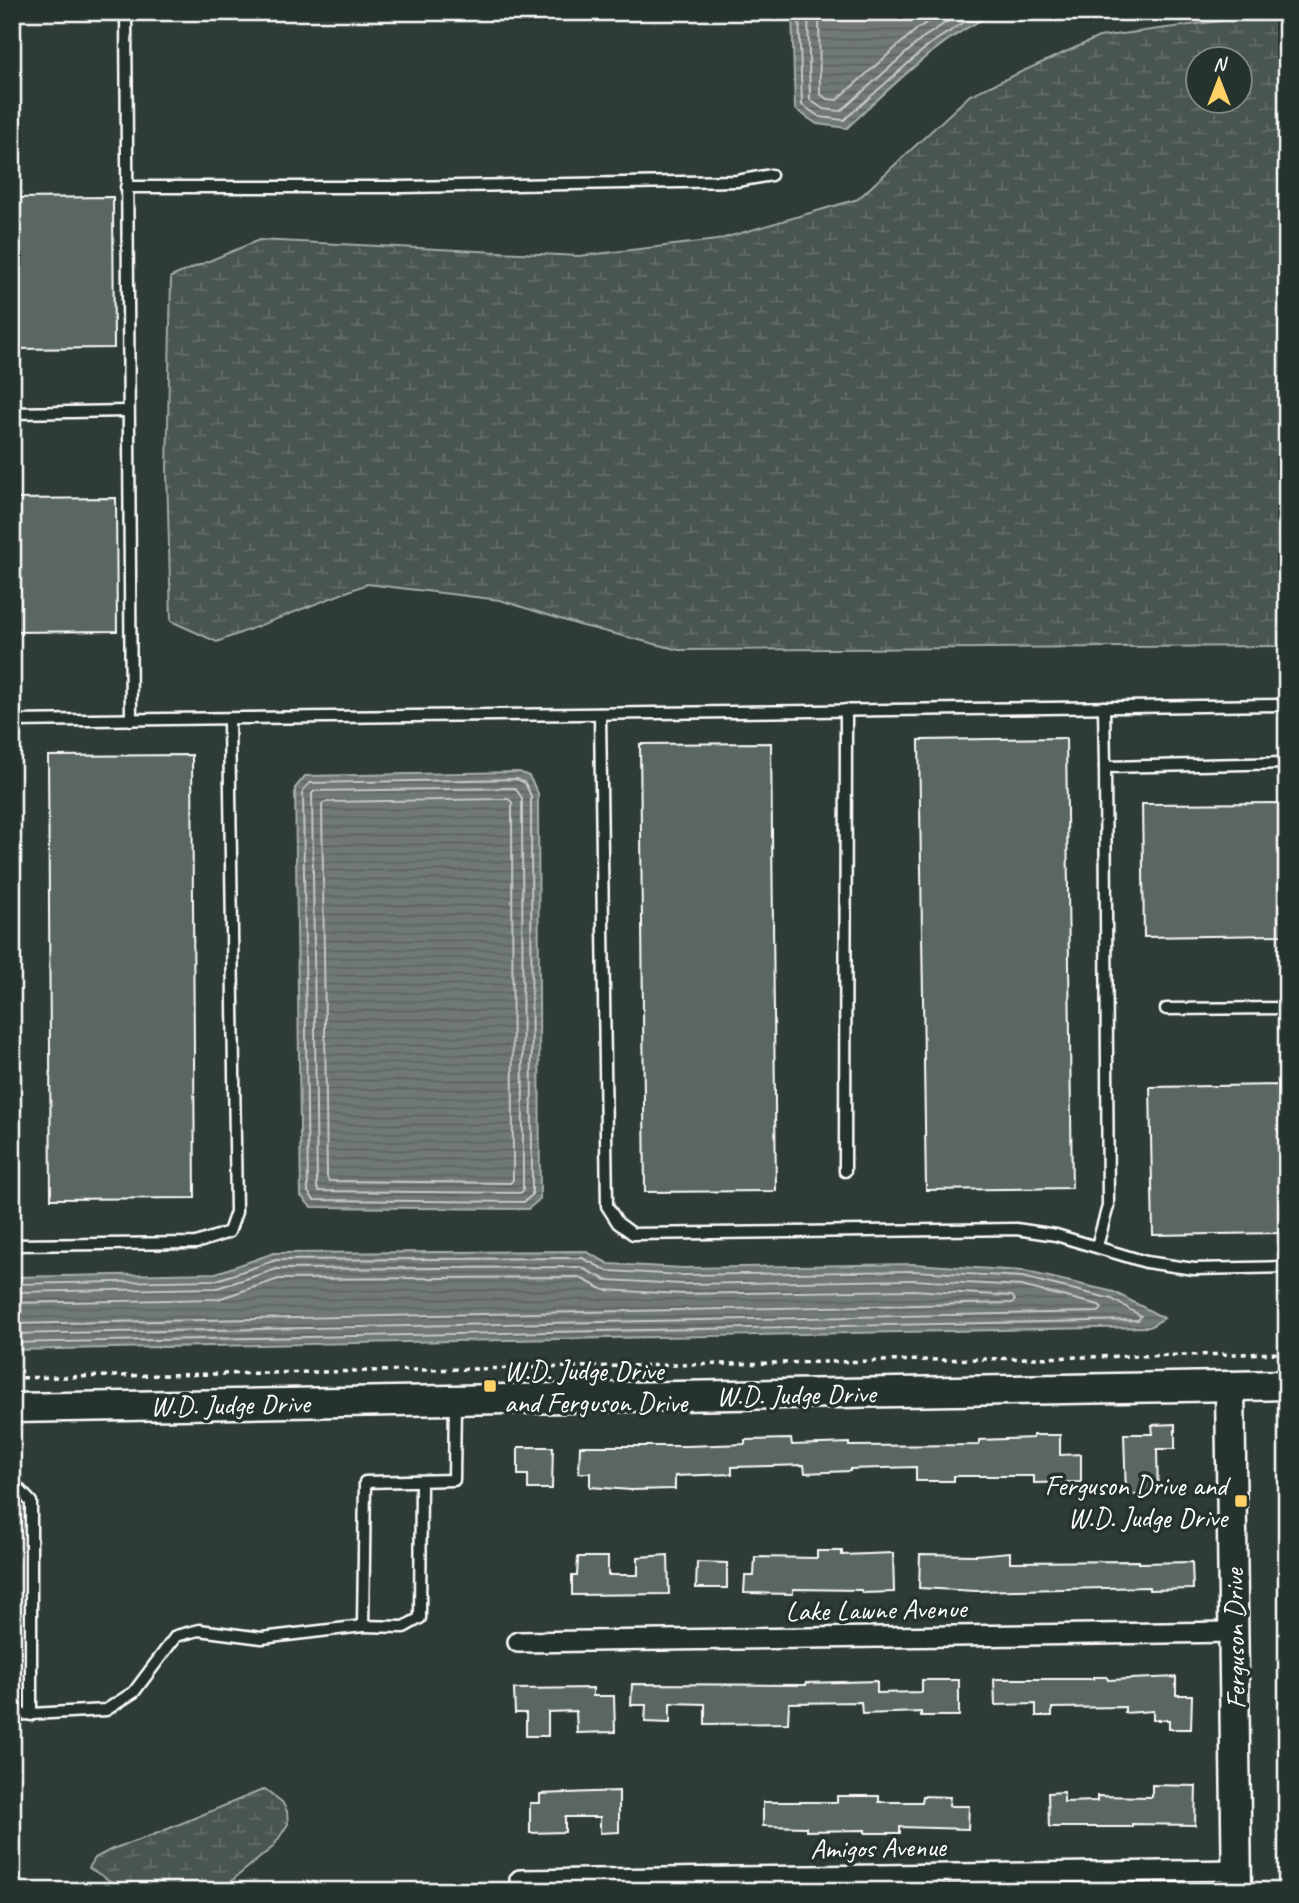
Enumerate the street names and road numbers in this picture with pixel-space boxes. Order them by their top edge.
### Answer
street label: W.D. Judge Drive [716,1376,878,1413]
street label: W.D. Judge Drive [150,1386,312,1423]
street label: Ferguson Drive [1216,1567,1253,1710]
street label: Lake Lawne Avenue [785,1590,969,1629]
street label: Amigos Avenue [810,1829,948,1866]

